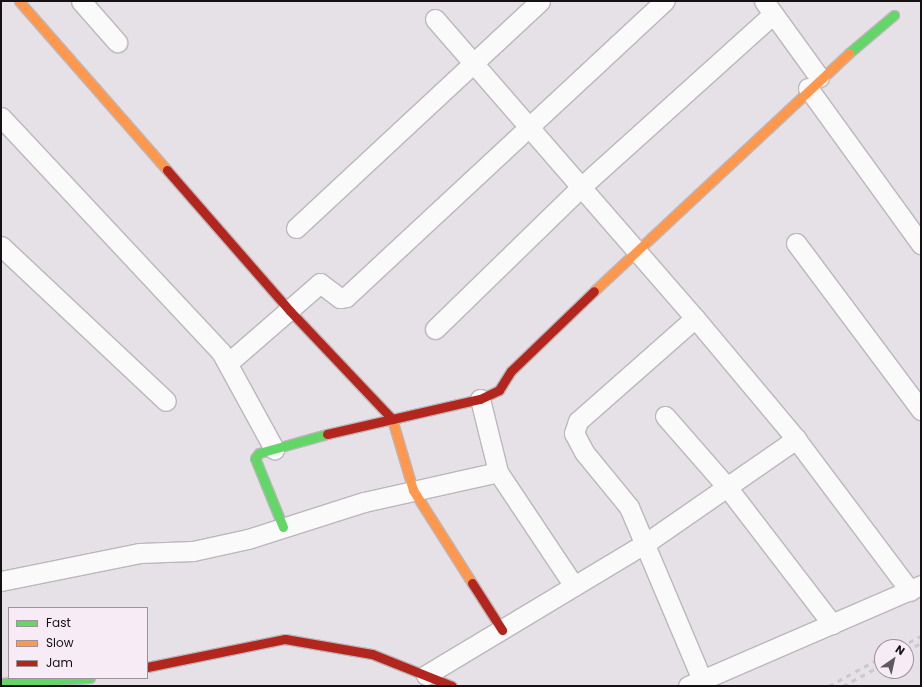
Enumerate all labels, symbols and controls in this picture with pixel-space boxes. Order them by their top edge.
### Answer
legend [8,607,148,679]
text: Fast [46,614,71,631]
text: Slow [46,634,74,651]
north arrow [874,639,914,679]
text: N [892,641,908,659]
text: Jam [46,654,73,671]

